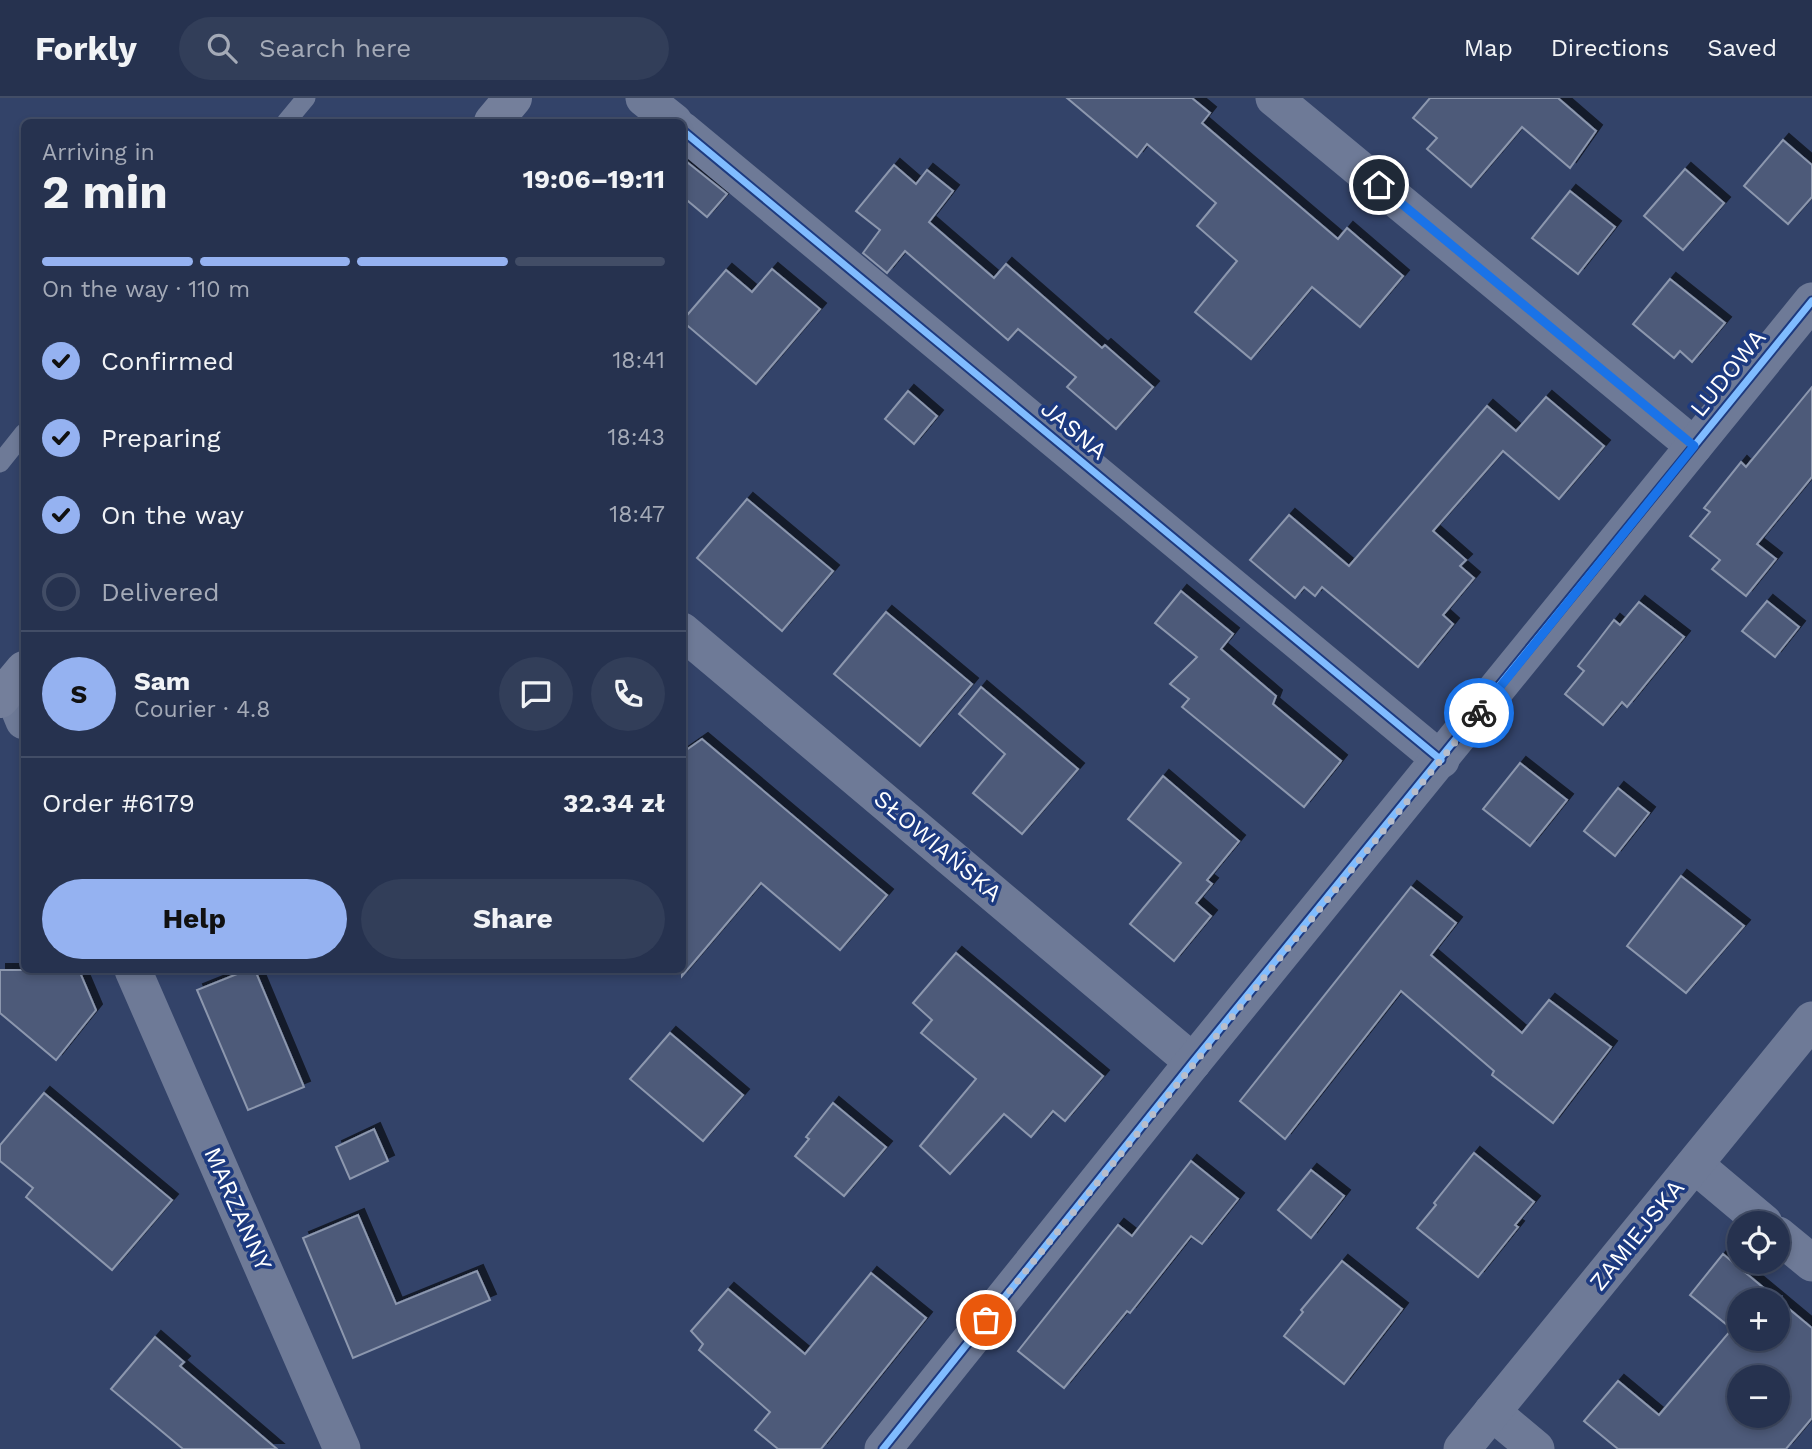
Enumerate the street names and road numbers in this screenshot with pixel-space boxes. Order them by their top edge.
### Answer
street label: LUDOWA [1684,324,1772,422]
street label: JASNA [1035,394,1113,466]
street label: SŁOWIAŃSKA [868,784,1008,908]
street label: MARZANNY [198,1143,278,1275]
street label: ZAMIEJSKA [1584,1174,1690,1296]

